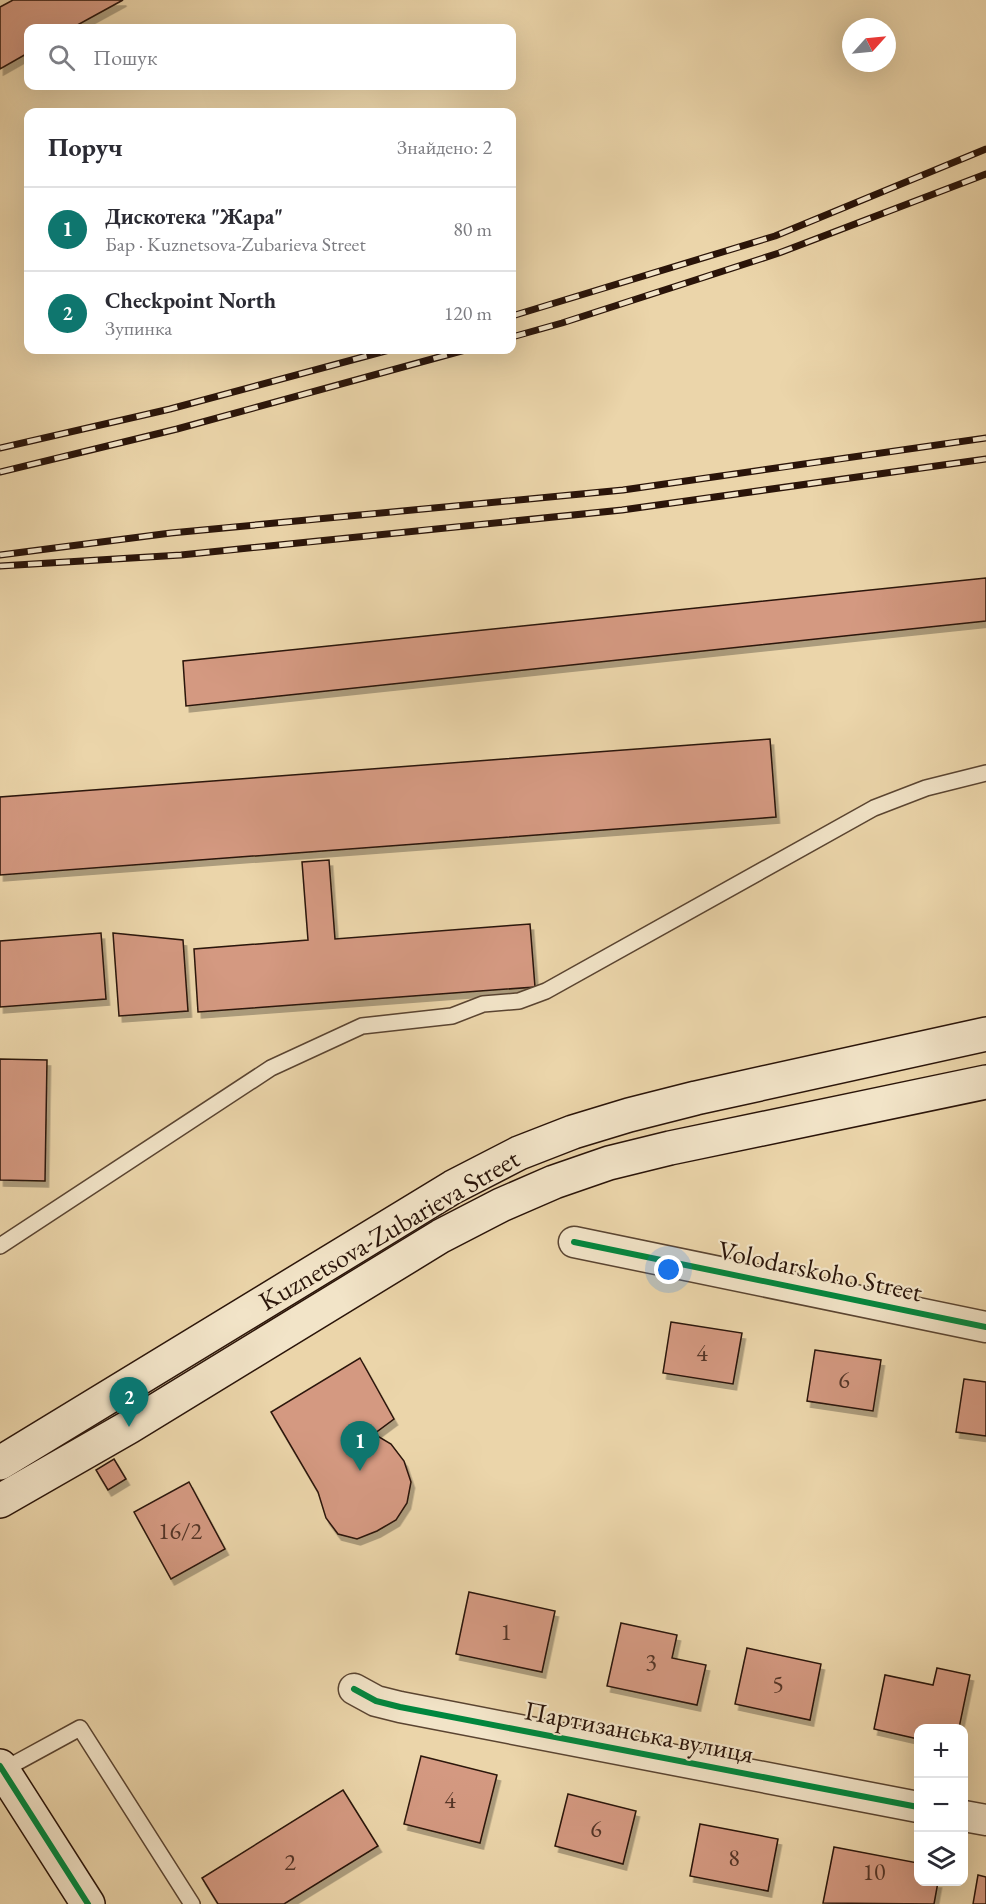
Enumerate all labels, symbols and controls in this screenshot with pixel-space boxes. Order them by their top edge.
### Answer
north arrow [842,18,896,72]
search box [24,24,516,90]
icon: search [45,41,78,74]
text: Пошук [93,43,157,72]
text: Поруч [48,130,123,164]
text: Знайдено: 2 [397,134,492,160]
text: Дискотека "Жара" [105,202,283,231]
text: 1 [62,216,73,242]
text: 80 m [453,216,492,242]
text: Бар · Kuznetsova-Zubarieva Street [105,231,366,257]
text: Checkpoint North [105,286,276,315]
text: 2 [62,300,73,326]
text: 120 m [444,300,492,326]
text: Зупинка [105,315,172,341]
street label: Kuznetsova-Zubarieva Street [252,1140,526,1318]
street label: Volodarskoho Street [715,1232,926,1309]
your location [654,1255,683,1284]
house number: 4 [696,1337,708,1368]
house number: 6 [838,1364,850,1395]
pin: 2 [110,1378,148,1427]
pin: 1 [340,1422,380,1471]
house number: 16/2 [158,1515,203,1546]
house number: 1 [500,1616,512,1647]
house number: 3 [645,1646,657,1677]
house number: 5 [772,1668,784,1699]
street label: Партизанська вулиця [522,1692,757,1771]
map controls [914,1724,968,1886]
button: + [914,1724,968,1778]
button: − [914,1778,968,1832]
house number: 4 [444,1784,456,1815]
house number: 6 [590,1813,602,1844]
button: layers [914,1832,968,1886]
house number: 8 [728,1842,740,1873]
house number: 2 [284,1846,296,1877]
house number: 10 [862,1856,886,1887]

